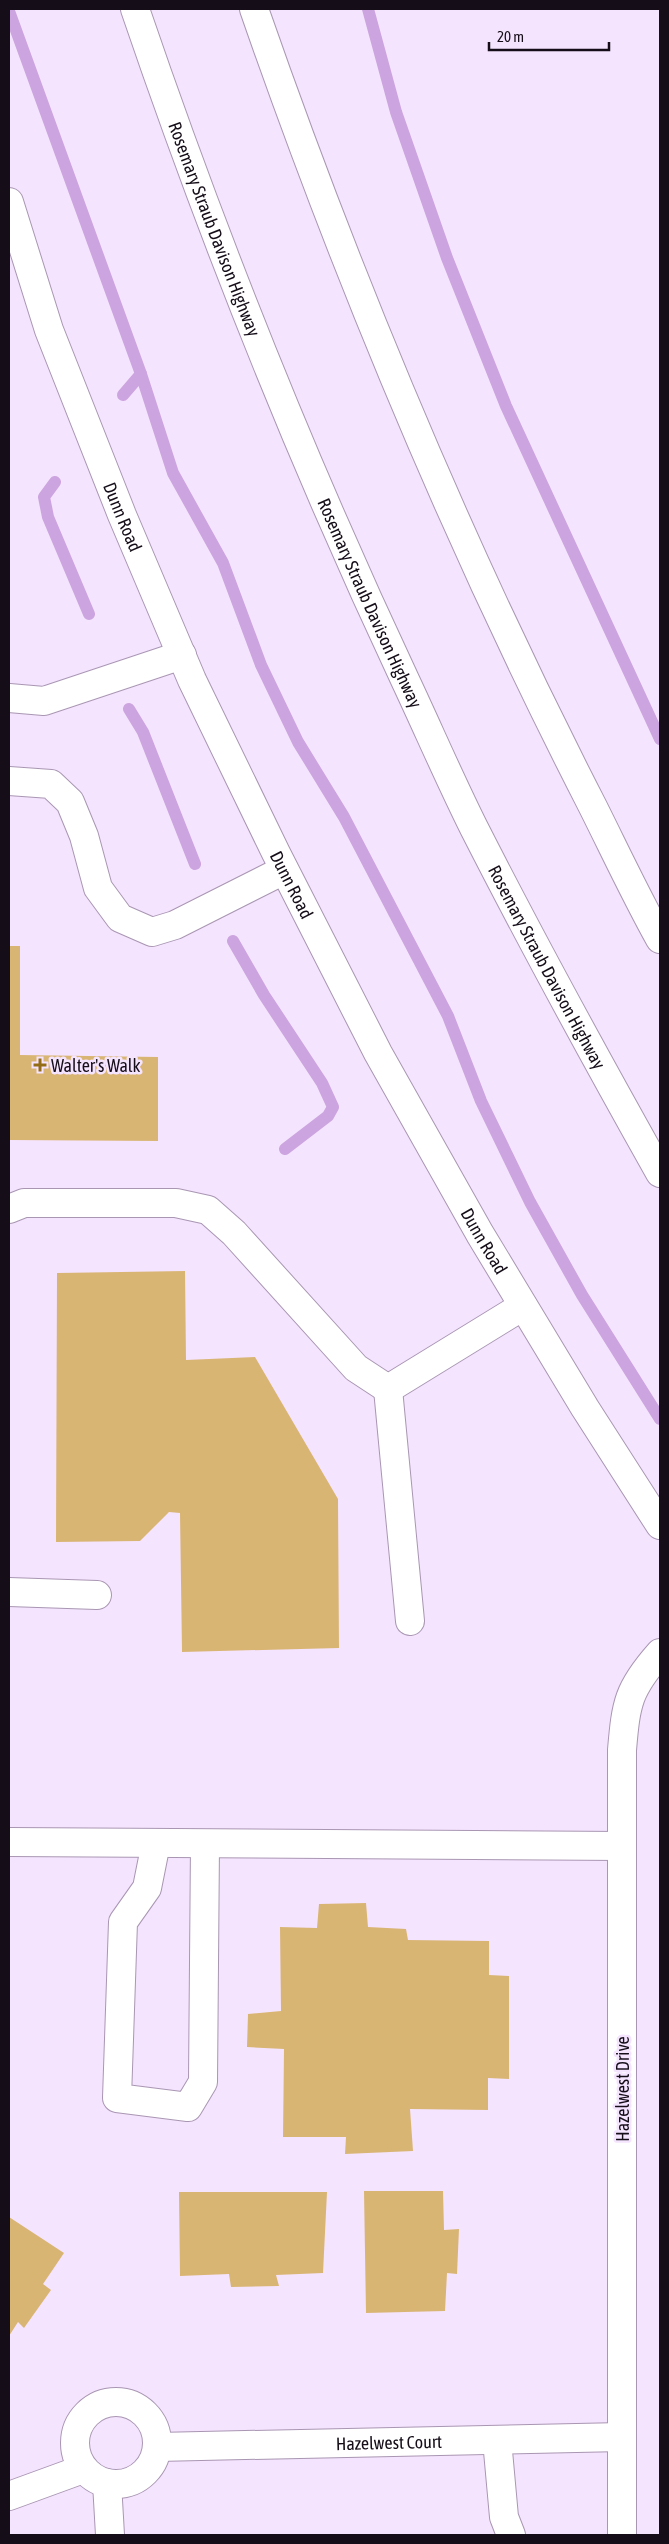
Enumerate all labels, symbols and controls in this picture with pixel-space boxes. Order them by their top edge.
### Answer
scale bar [489,20,609,52]
text: 20 m [497,28,524,45]
street label: Rosemary Straub Davison Highway [165,119,265,339]
street label: Dunn Road [100,479,147,555]
street label: Rosemary Straub Davison Highway [314,495,427,711]
street label: Dunn Road [266,847,318,922]
street label: Rosemary Straub Davison Highway [484,861,610,1072]
place label: Walter's Walk [51,1055,141,1076]
marker: Walter's Walk [33,1058,47,1072]
street label: Dunn Road [457,1204,512,1278]
street label: Hazelwest Drive [612,2036,633,2142]
street label: Hazelwest Court [336,2430,442,2454]

